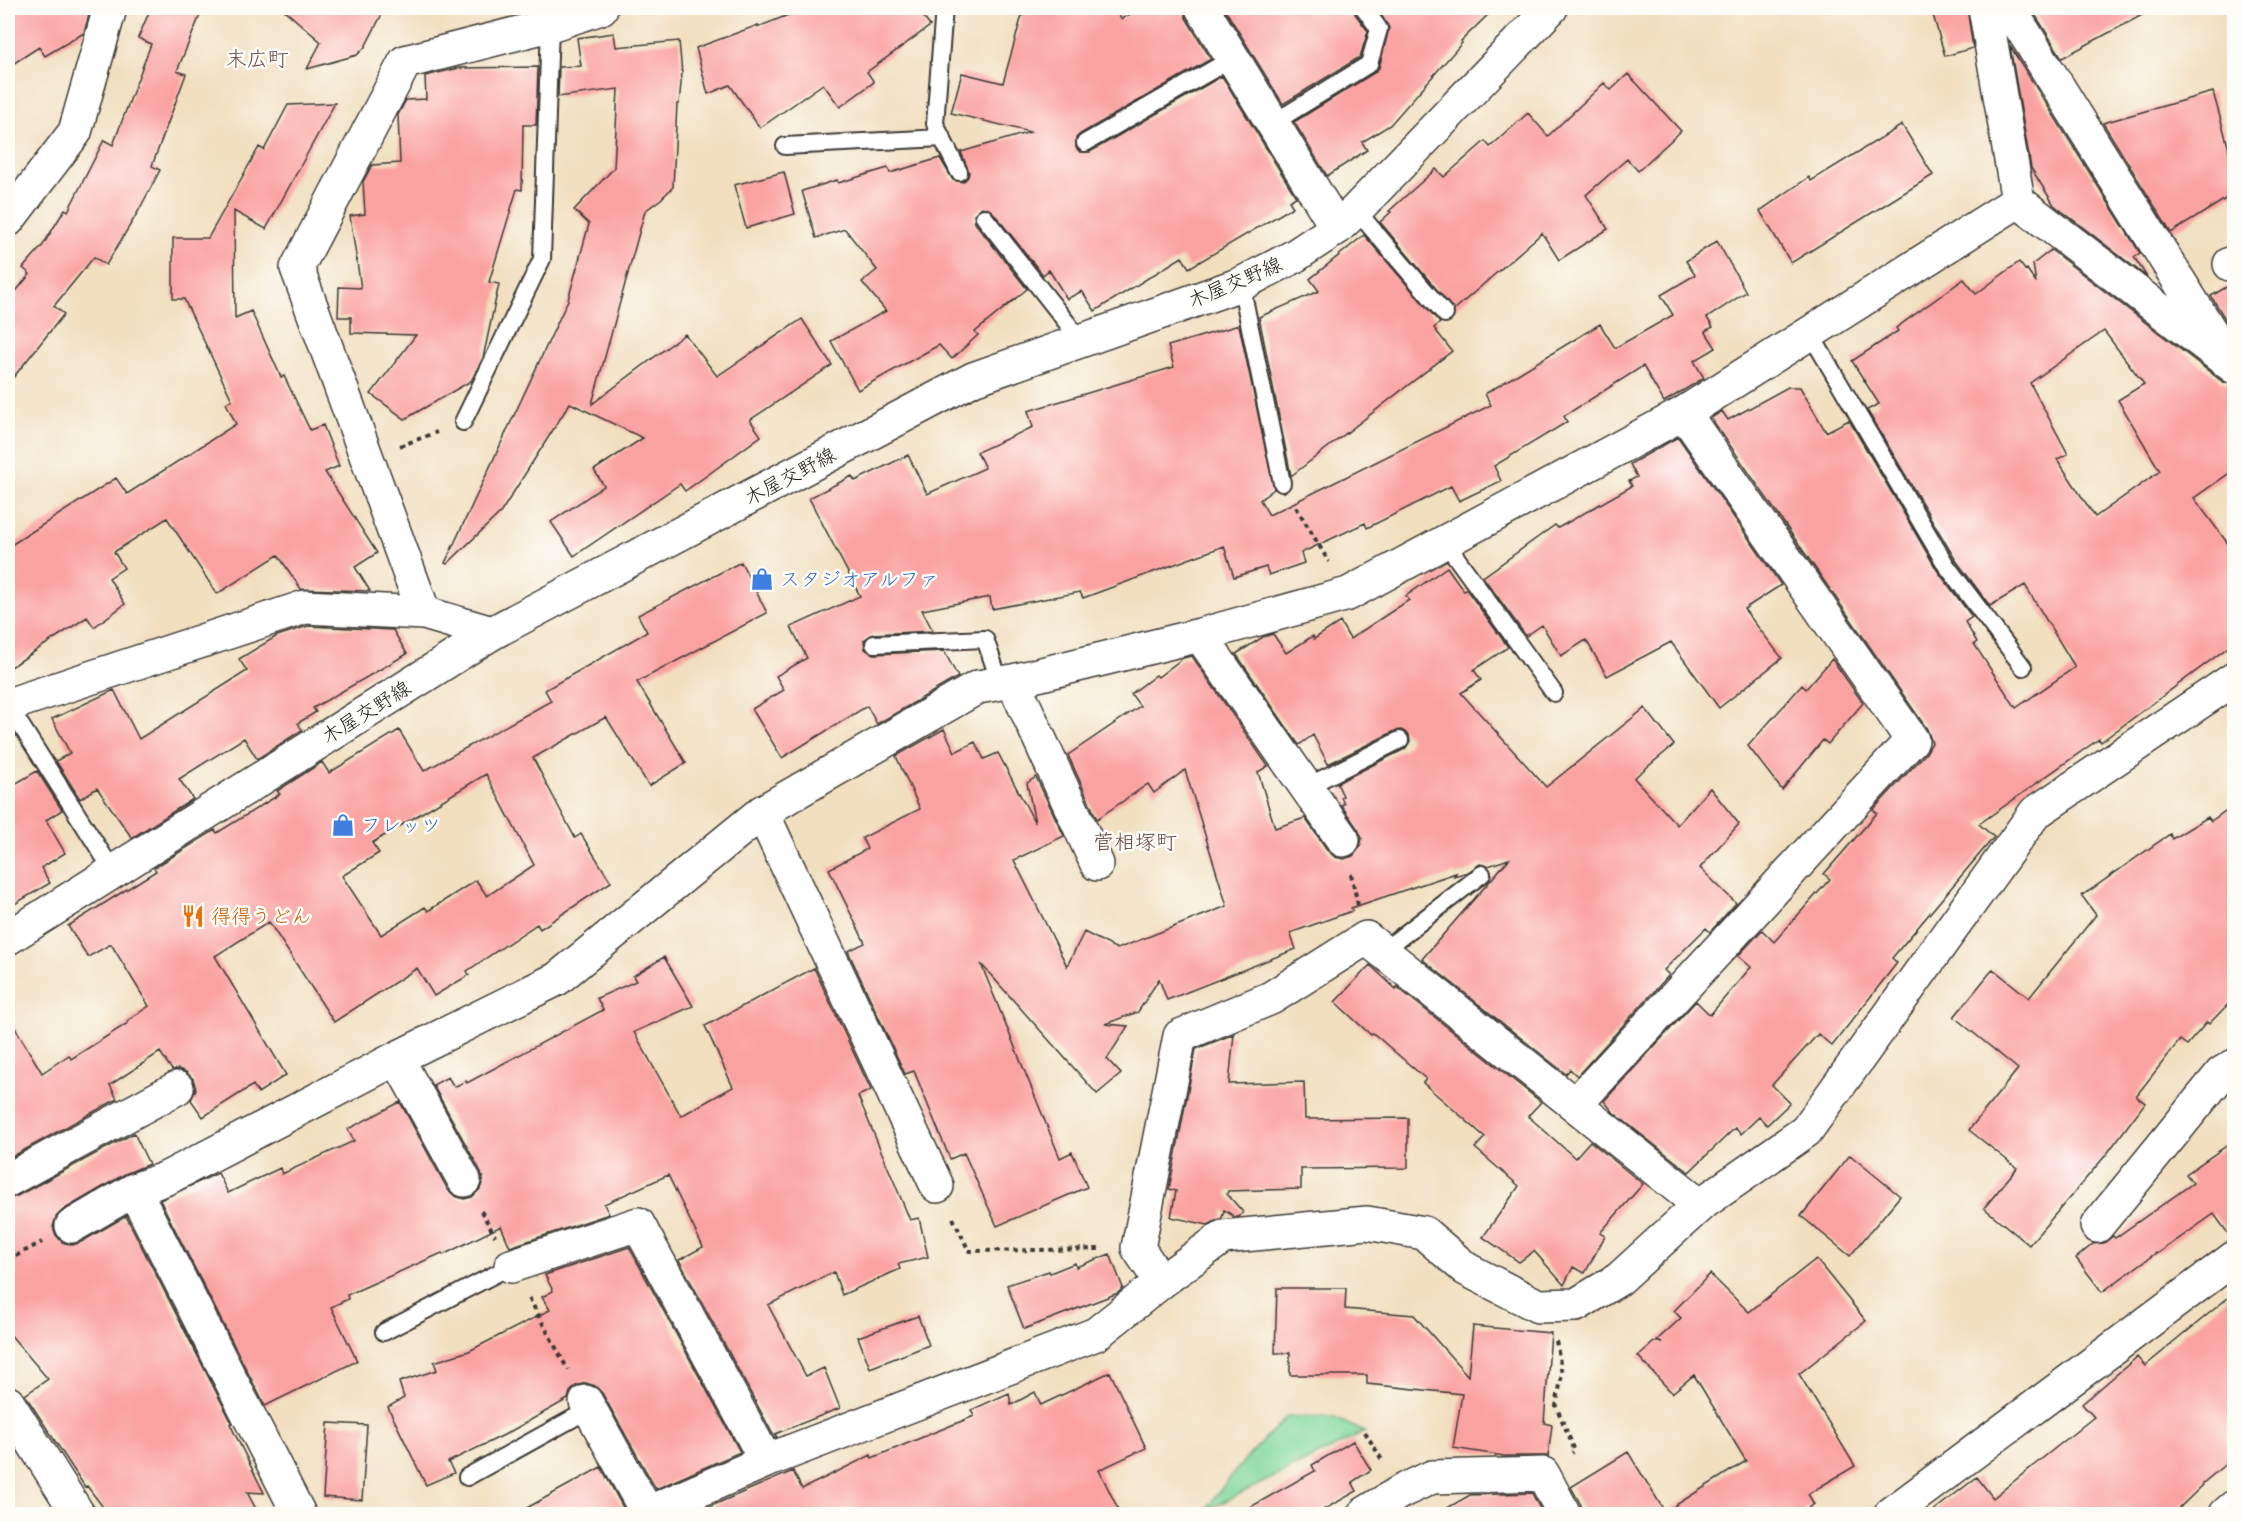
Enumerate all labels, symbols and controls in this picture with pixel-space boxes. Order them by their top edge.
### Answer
district label: 末広町 [226,41,289,73]
street label: 木屋交野線 [1183,248,1286,314]
street label: 木屋交野線 [738,438,841,512]
place label: スタジオアルファ [780,563,939,593]
shop icon: スタジオアルファ [749,566,775,592]
street label: 木屋交野線 [315,672,416,750]
place label: フレッツ [361,809,441,839]
shop icon: フレッツ [330,812,356,838]
district label: 菅相塚町 [1093,824,1177,856]
place label: 得得うどん [211,900,311,930]
restaurant icon: 得得うどん [180,903,206,929]

